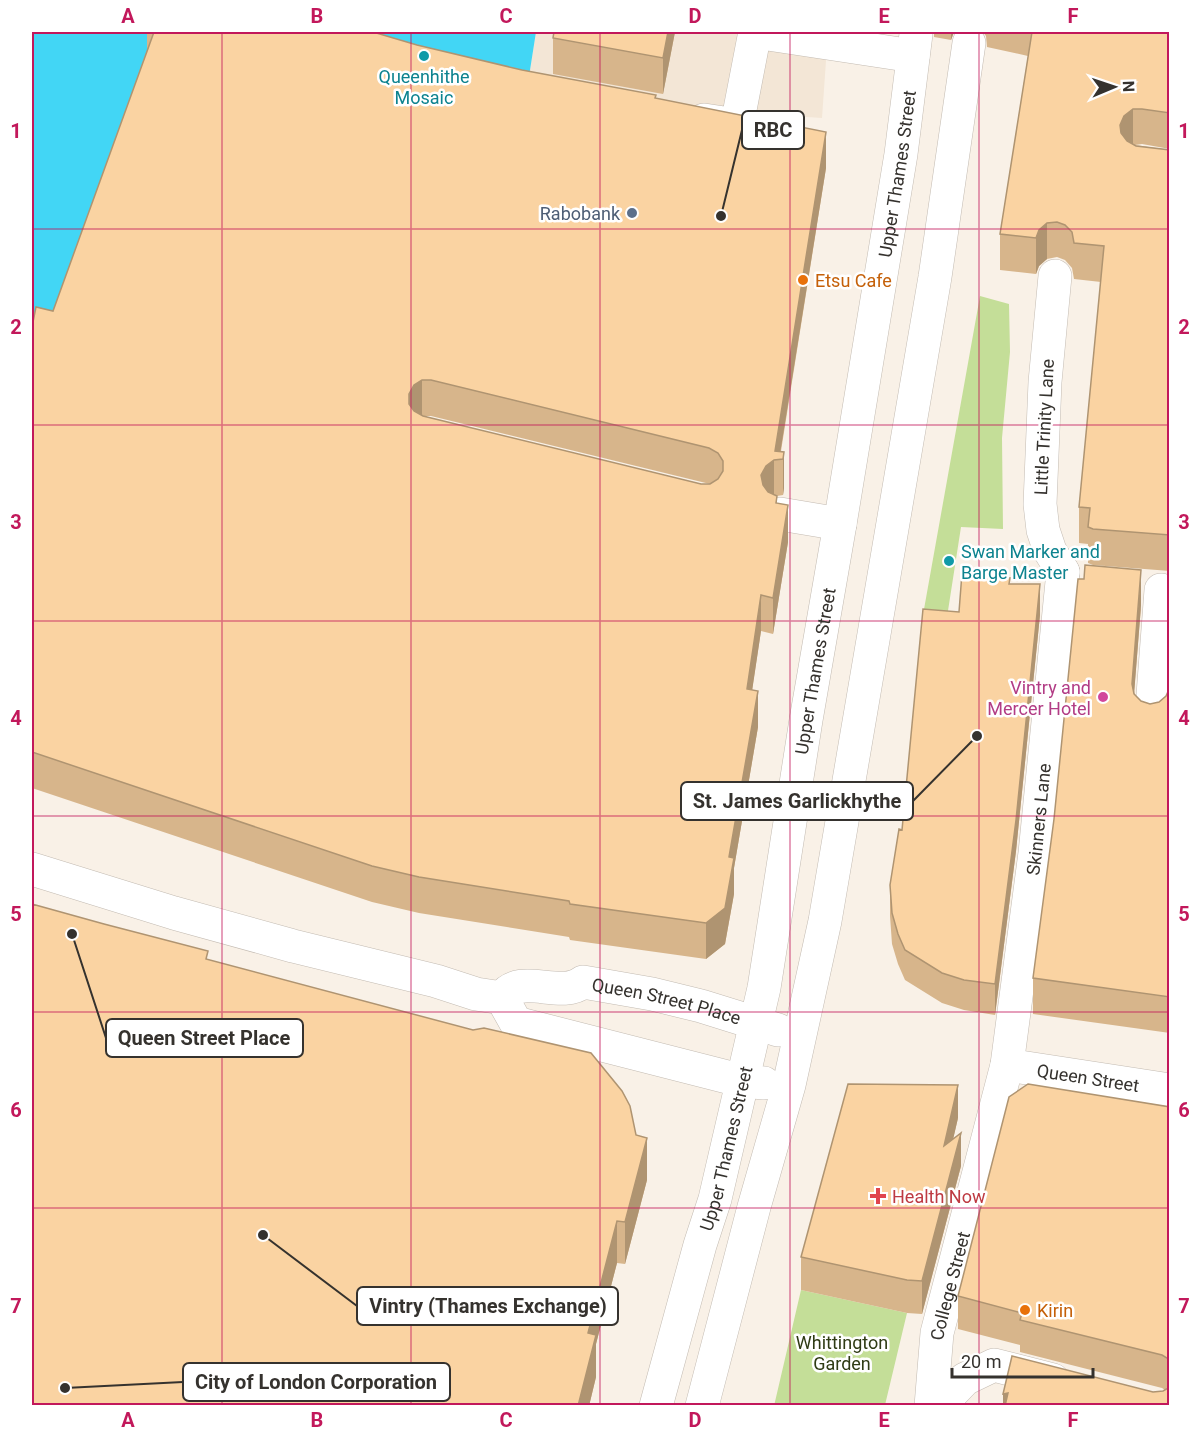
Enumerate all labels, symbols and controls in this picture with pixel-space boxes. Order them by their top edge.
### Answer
text: A [121,4,135,28]
text: B [311,4,323,28]
text: C [499,4,513,28]
text: D [689,4,702,28]
text: E [878,4,890,28]
text: F [1068,4,1079,28]
marker: Queenhithe Mosaic [417,49,431,63]
north arrow [1084,57,1144,117]
place label: Queenhithe Mosaic [379,66,469,108]
text: N [1119,81,1138,92]
street label: Upper Thames Street [874,89,919,259]
callout: RBC [742,111,804,149]
text: RBC [754,118,792,142]
text: 1 [10,119,22,143]
text: 1 [1178,119,1190,143]
place label: Rabobank [540,203,621,224]
marker: Rabobank [625,206,639,220]
place label: Etsu Cafe [815,270,892,291]
marker: Etsu Cafe [796,273,810,287]
text: 2 [10,315,22,339]
text: 2 [1178,315,1190,339]
street label: Little Trinity Lane [1030,358,1058,496]
text: 3 [10,510,22,534]
text: 3 [1178,510,1190,534]
place label: Swan Marker and Barge Master [961,541,1100,583]
marker: Swan Marker and Barge Master [942,554,956,568]
street label: Upper Thames Street [790,586,839,756]
place label: Vintry and Mercer Hotel [987,677,1091,719]
marker: Vintry and Mercer Hotel [1096,690,1110,704]
text: 4 [10,706,22,730]
text: 4 [1178,706,1190,730]
street label: Skinners Lane [1022,762,1054,877]
callout: St. James Garlickhythe [681,782,913,820]
text: St. James Garlickhythe [693,789,901,813]
text: 5 [10,902,22,926]
text: 5 [1178,902,1190,926]
street label: Queen Street Place [590,973,744,1028]
callout: Queen Street Place [106,1019,303,1057]
text: Queen Street Place [118,1026,290,1050]
street label: Queen Street [1035,1059,1141,1096]
street label: Upper Thames Street [695,1064,756,1233]
text: 6 [10,1098,22,1122]
text: 6 [1178,1098,1190,1122]
place label: Health Now [892,1186,986,1207]
marker: Health Now [869,1187,887,1205]
street label: College Street [926,1229,974,1341]
callout: Vintry (Thames Exchange) [357,1287,618,1325]
text: 7 [10,1294,22,1318]
text: Vintry (Thames Exchange) [369,1294,607,1318]
text: 7 [1178,1294,1190,1318]
place label: Kirin [1037,1300,1073,1321]
marker: Kirin [1018,1303,1032,1317]
park label: Whittington Garden [796,1332,888,1374]
scale bar [952,1341,1093,1379]
text: 20 m [961,1351,1001,1372]
callout: City of London Corporation [183,1363,450,1401]
text: City of London Corporation [195,1370,437,1394]
text: A [121,1408,135,1432]
text: B [311,1408,323,1432]
text: C [499,1408,513,1432]
text: D [689,1408,702,1432]
text: E [878,1408,890,1432]
text: F [1068,1408,1079,1432]

